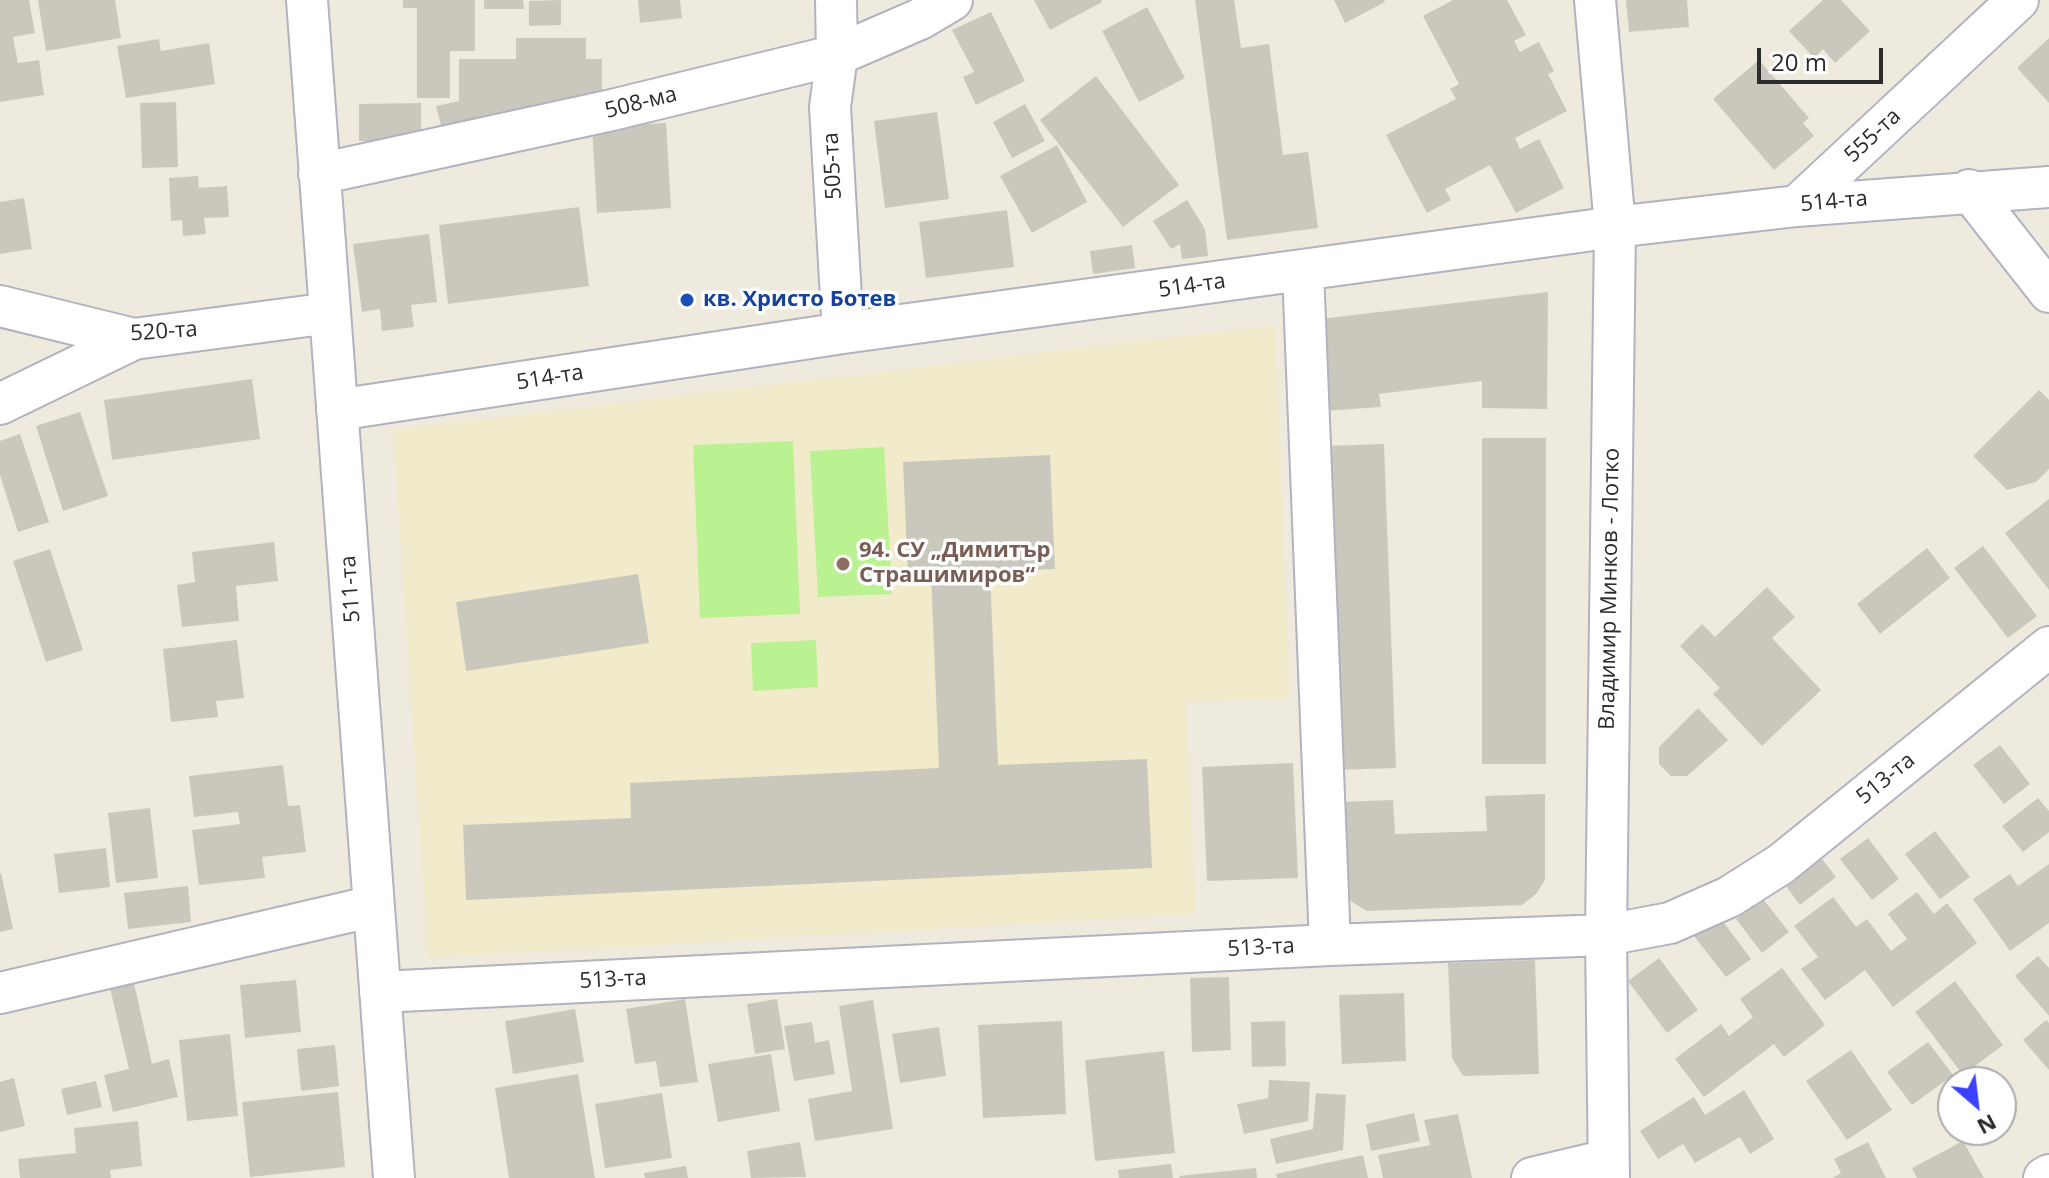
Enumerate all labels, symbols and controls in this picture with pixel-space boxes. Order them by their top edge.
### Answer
scale bar [1761,32,1887,82]
text: 20 m [1771,45,1827,78]
street label: 508-ма [602,81,680,125]
street label: 555-та [1839,103,1907,169]
street label: 505-та [818,132,848,200]
street label: 514-та [1799,186,1869,218]
street label: 514-та [1157,268,1227,304]
place label: кв. Христо Ботев [703,287,896,313]
marker: кв. Христо Ботев [678,291,696,309]
street label: 520-та [129,316,199,348]
street label: 514-та [515,360,585,396]
street label: Владимир Минков - Лотко [1594,448,1626,730]
place label: 94. СУ „Димитър Страшимиров“ [859,538,1051,590]
street label: 511-та [335,554,367,624]
marker: 94. СУ „Димитър Страшимиров“ [834,555,852,573]
street label: 513-та [1852,748,1920,810]
street label: 513-та [1227,933,1295,963]
street label: 513-та [579,965,647,995]
north arrow [1937,1066,2017,1146]
text: N [1972,1108,2002,1143]

